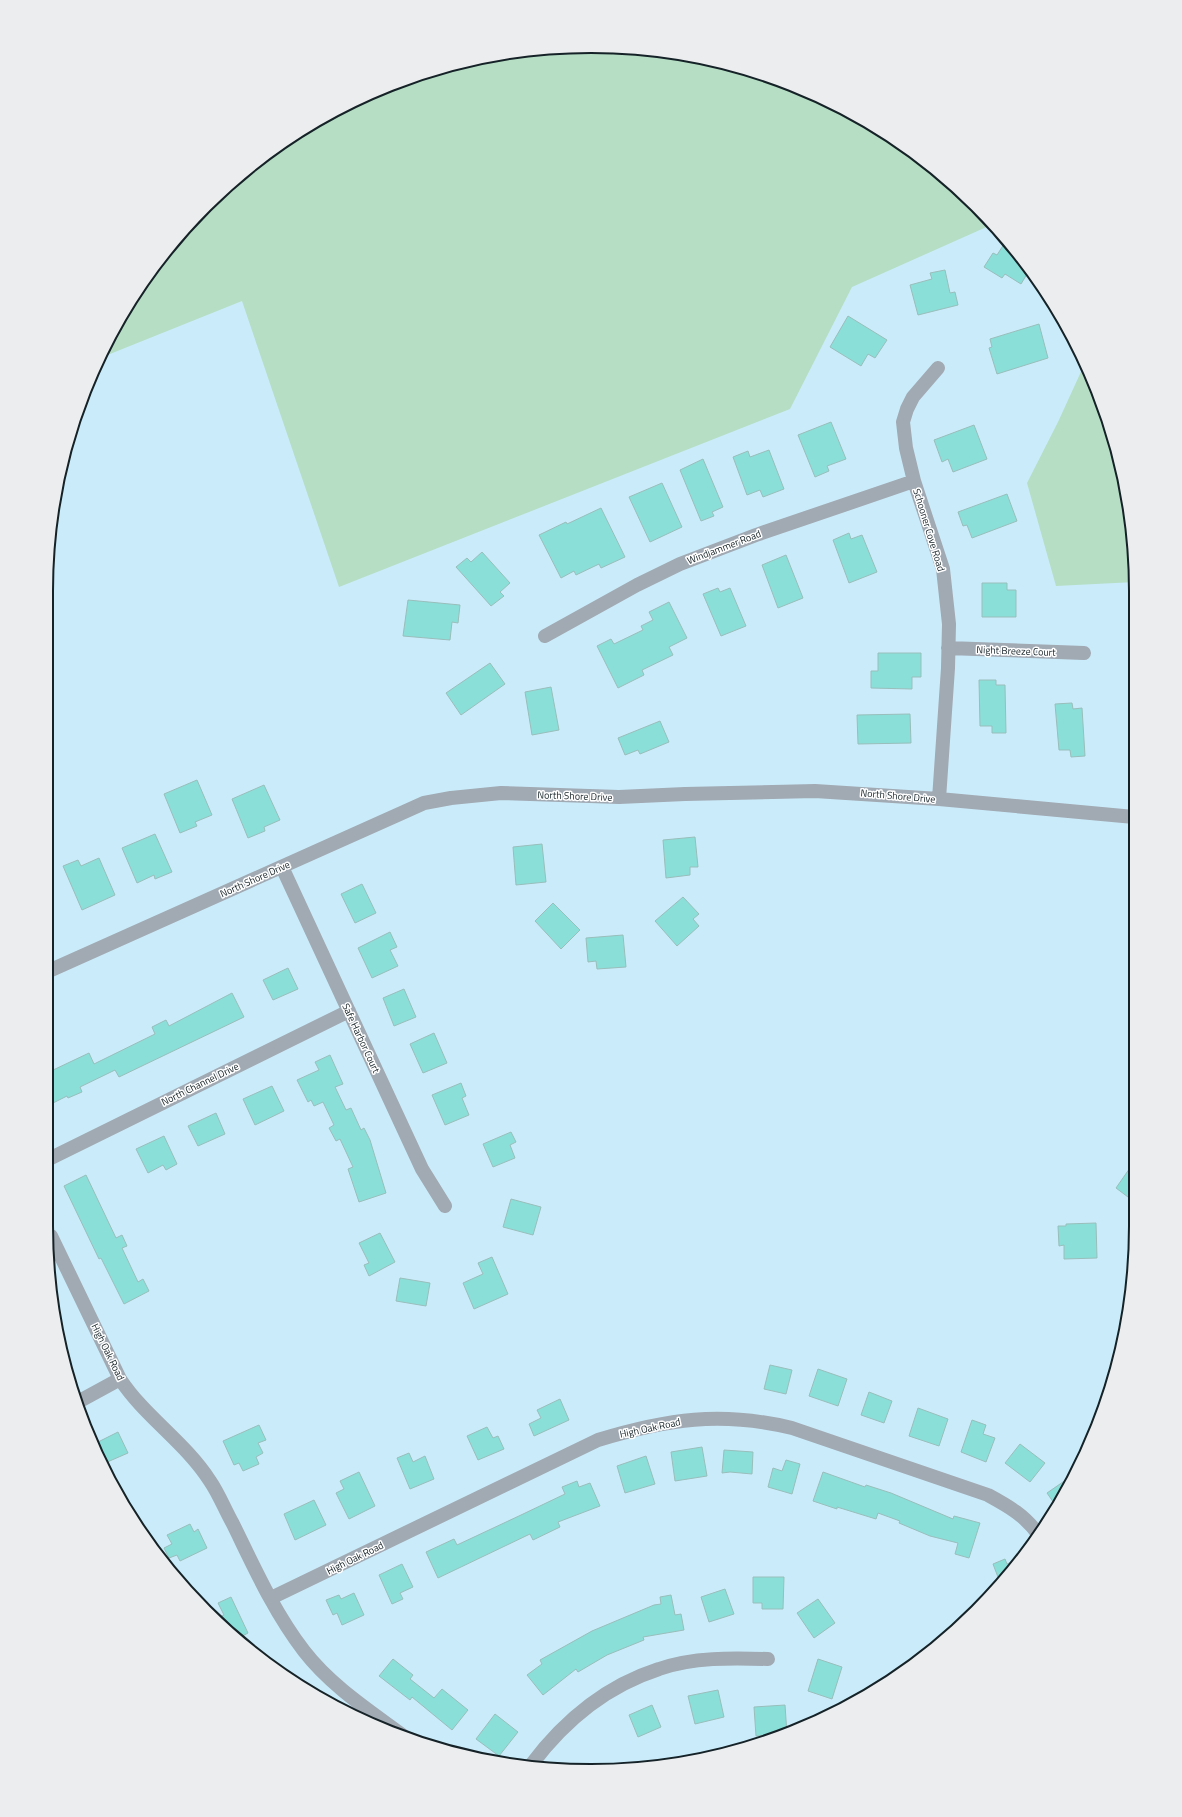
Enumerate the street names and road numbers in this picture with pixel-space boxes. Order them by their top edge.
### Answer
street label: Schooner Cove Road [909,487,949,573]
street label: Windjammer Road [685,526,763,568]
street label: Night Breeze Court [976,642,1056,660]
street label: North Shore Drive [860,785,936,807]
street label: North Shore Drive [537,787,613,805]
street label: North Shore Drive [218,857,292,901]
street label: Safe Harbor Court [338,1001,384,1076]
street label: North Channel Drive [159,1059,241,1109]
street label: High Oak Road [88,1321,128,1383]
street label: High Oak Road [618,1414,682,1442]
street label: High Oak Road [324,1538,386,1578]

